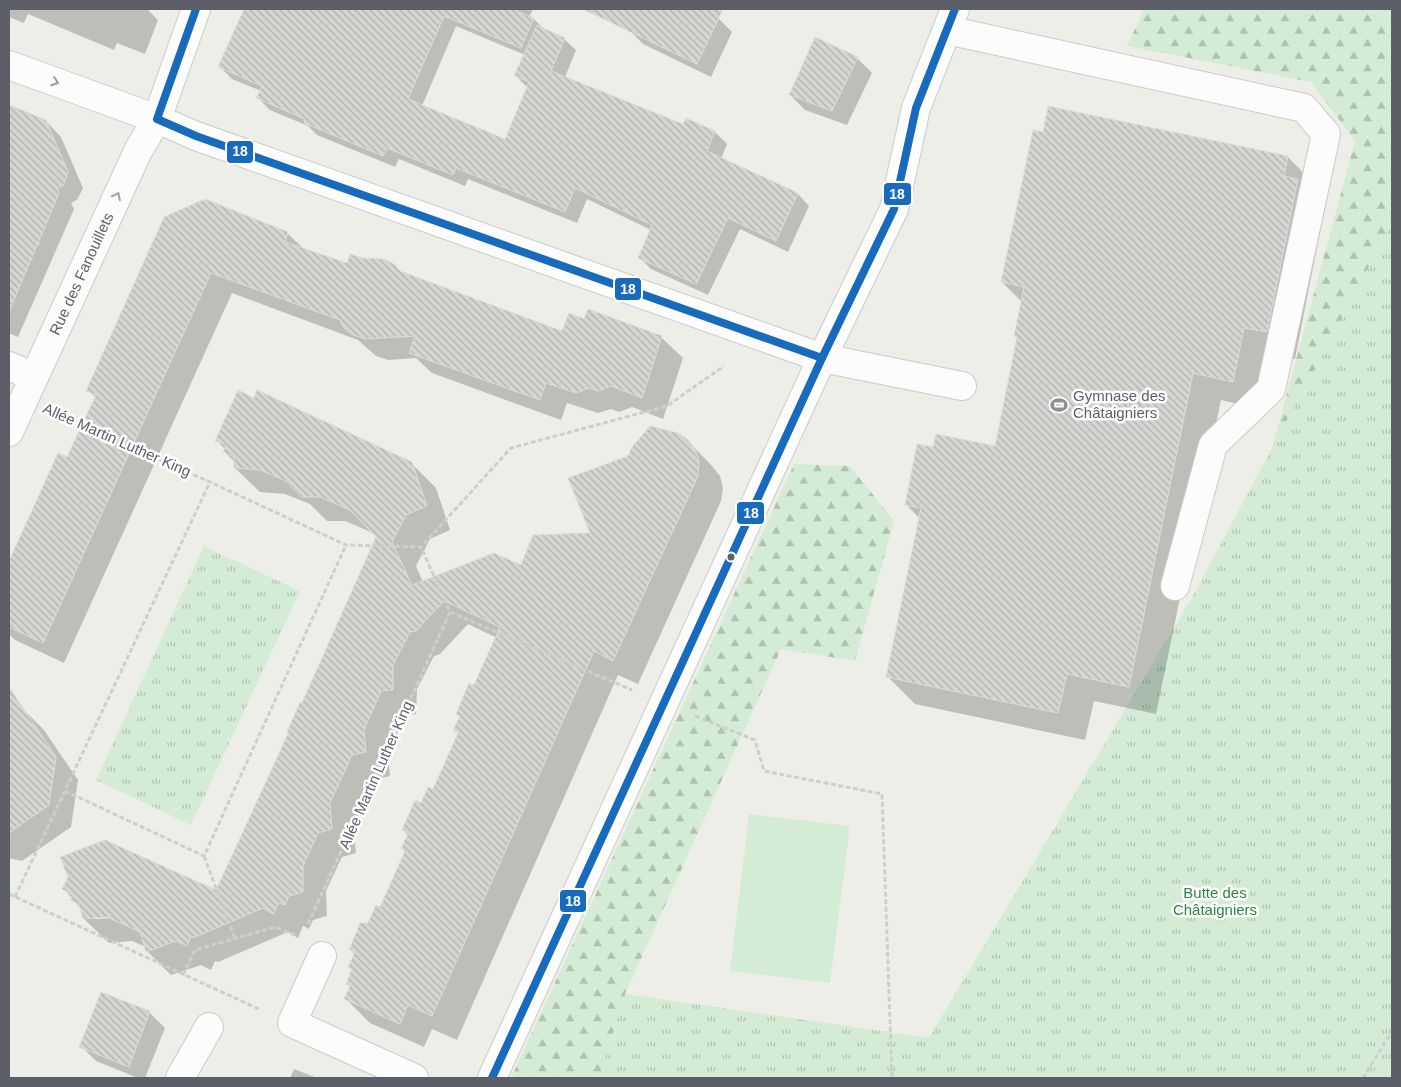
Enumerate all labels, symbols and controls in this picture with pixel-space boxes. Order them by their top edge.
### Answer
one-way arrow [50,76,58,86]
line badge: 18 [226,140,254,164]
text: 18 [232,143,248,159]
line badge: 18 [883,182,912,206]
text: 18 [889,186,905,202]
one-way arrow [110,192,121,201]
street label: Rue des Fanouillets [46,210,117,337]
line badge: 18 [614,277,642,301]
text: 18 [620,281,636,297]
place label: Gymnase des Châtaigniers [1073,387,1166,421]
sports icon: Gymnase des Châtaigniers [1049,395,1069,415]
street label: Allée Martin Luther King [41,399,194,480]
line badge: 18 [736,501,765,525]
text: 18 [743,505,759,521]
unlabelled marker [726,552,736,562]
street label: Allée Martin Luther King [335,698,416,851]
park label: Butte des Châtaigniers [1173,884,1257,918]
line badge: 18 [559,889,587,913]
text: 18 [565,893,581,909]

